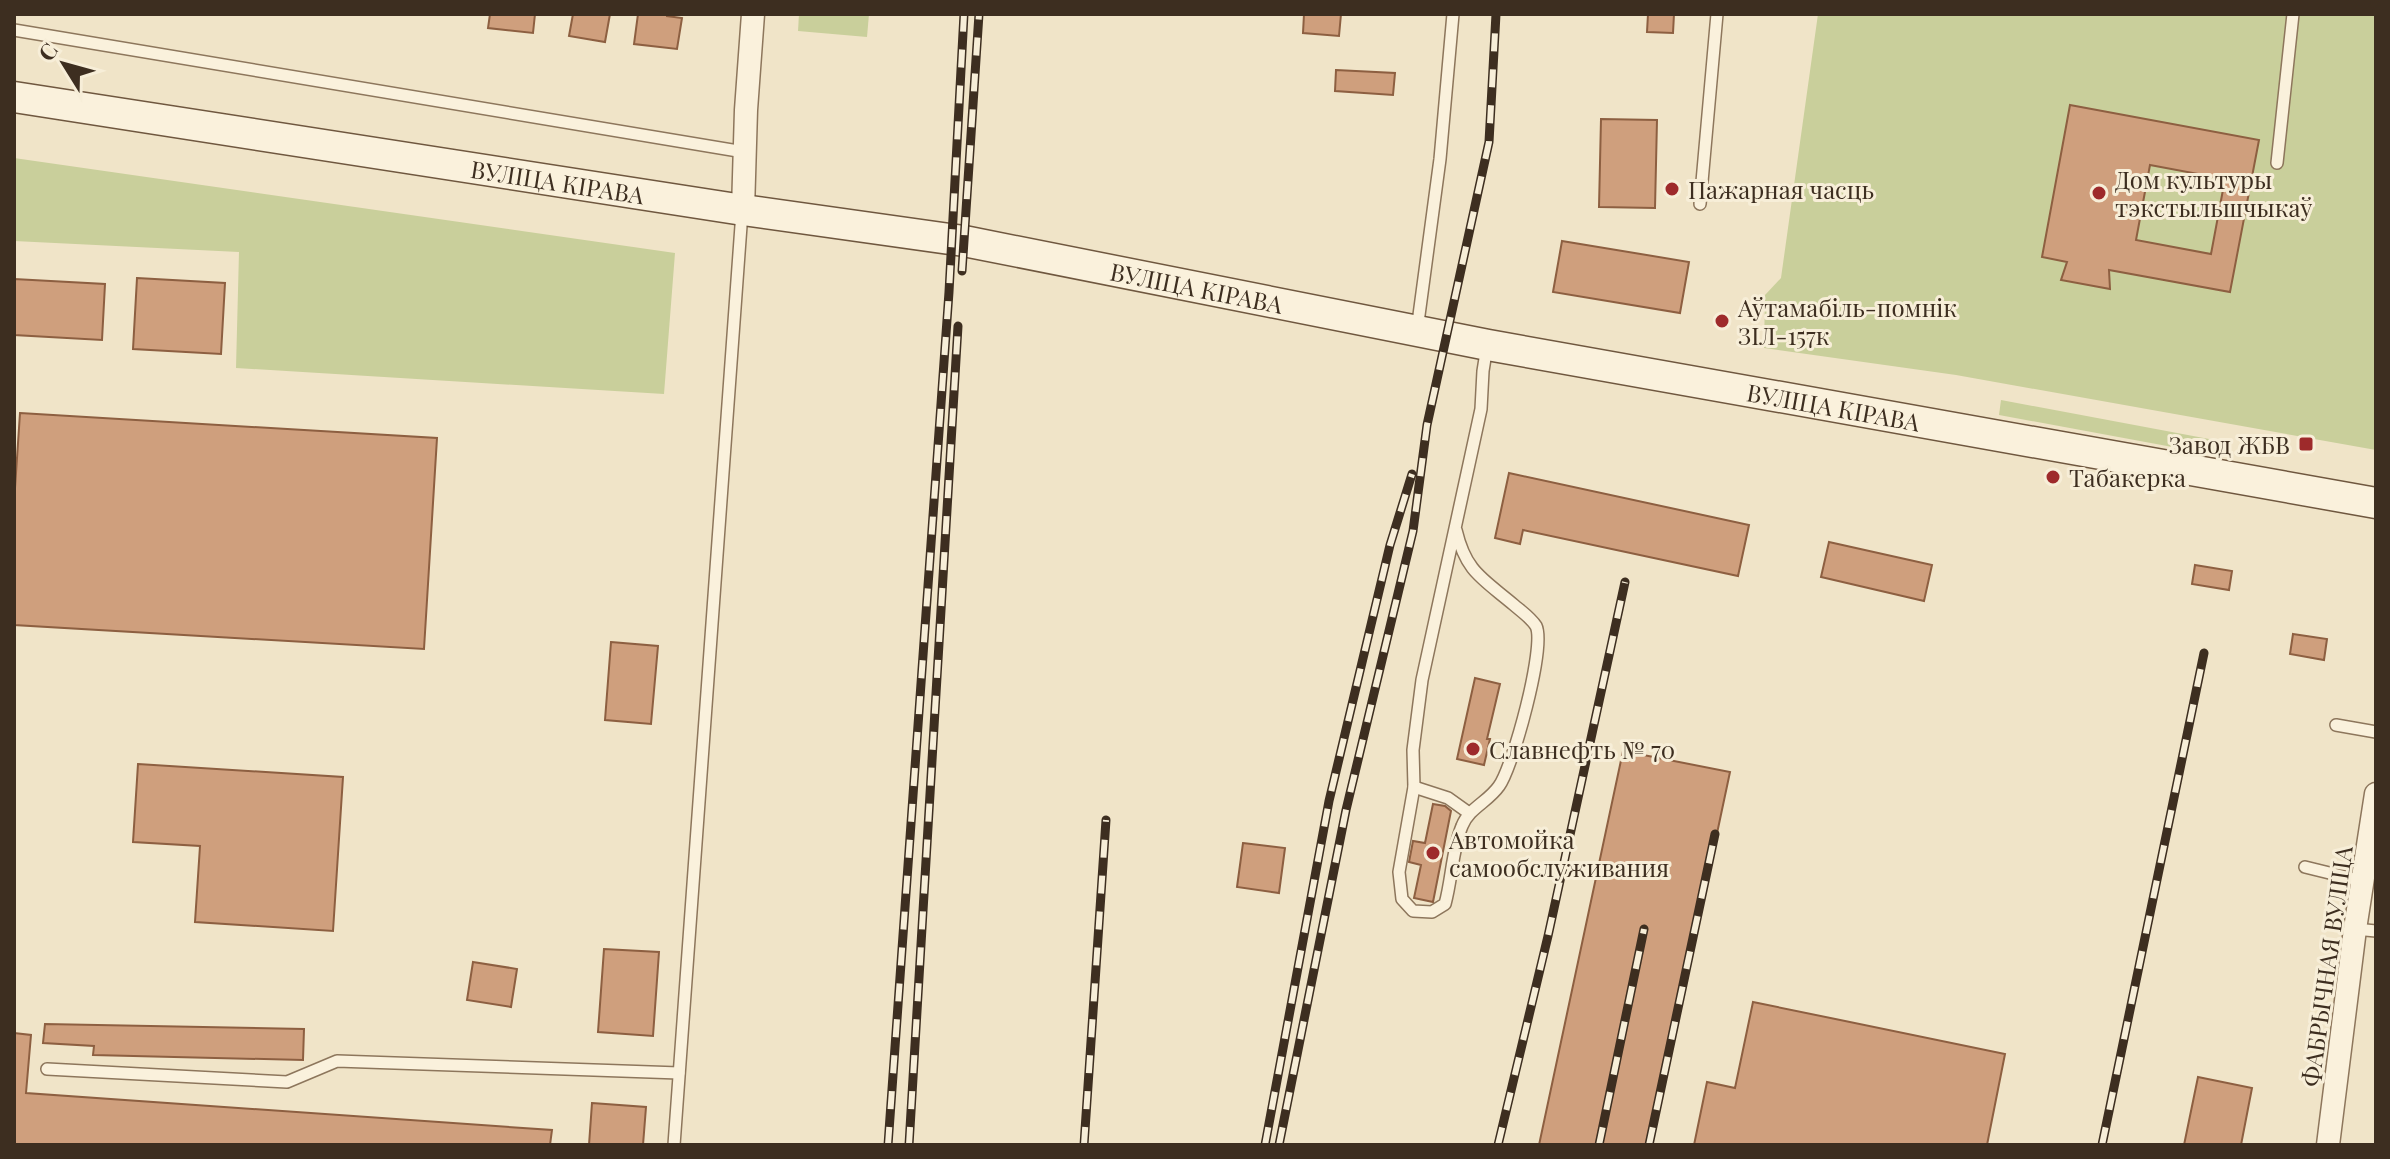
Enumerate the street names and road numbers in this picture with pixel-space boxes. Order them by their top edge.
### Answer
street label: ВУЛІЦА КІРАВА [469,152,647,211]
street label: ВУЛІЦА КІРАВА [1108,254,1286,320]
street label: ВУЛІЦА КІРАВА [1744,375,1923,438]
street label: ФАБРЫЧНАЯ ВУЛІЦА [2293,843,2359,1088]

